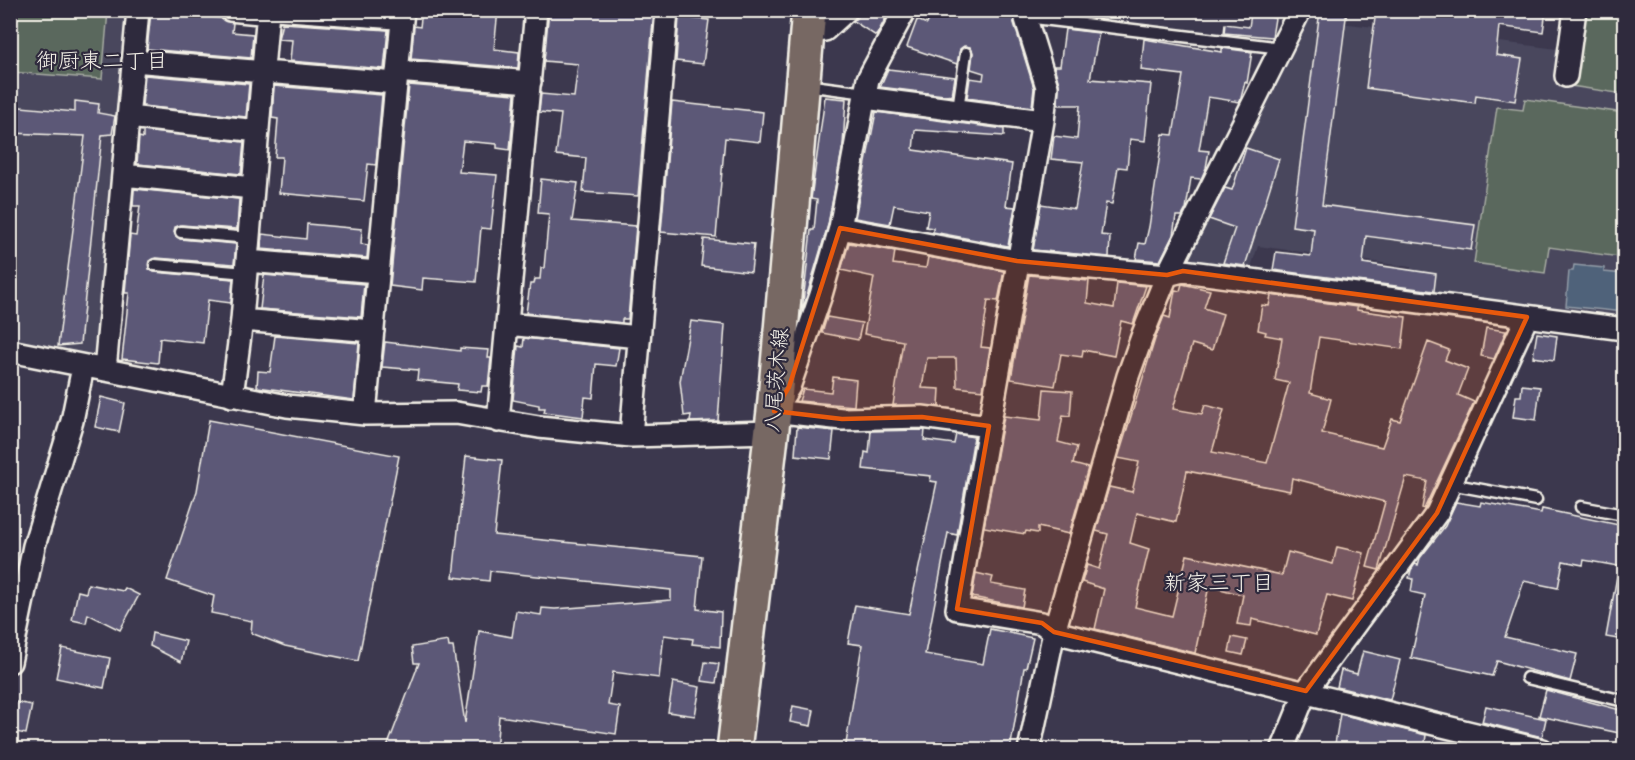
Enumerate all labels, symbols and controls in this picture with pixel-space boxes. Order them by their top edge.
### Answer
district label: 御厨東二丁目 [36,47,168,75]
street label: 八尾茨木線 [758,327,795,434]
district label: 新家三丁目 [1164,569,1274,597]

